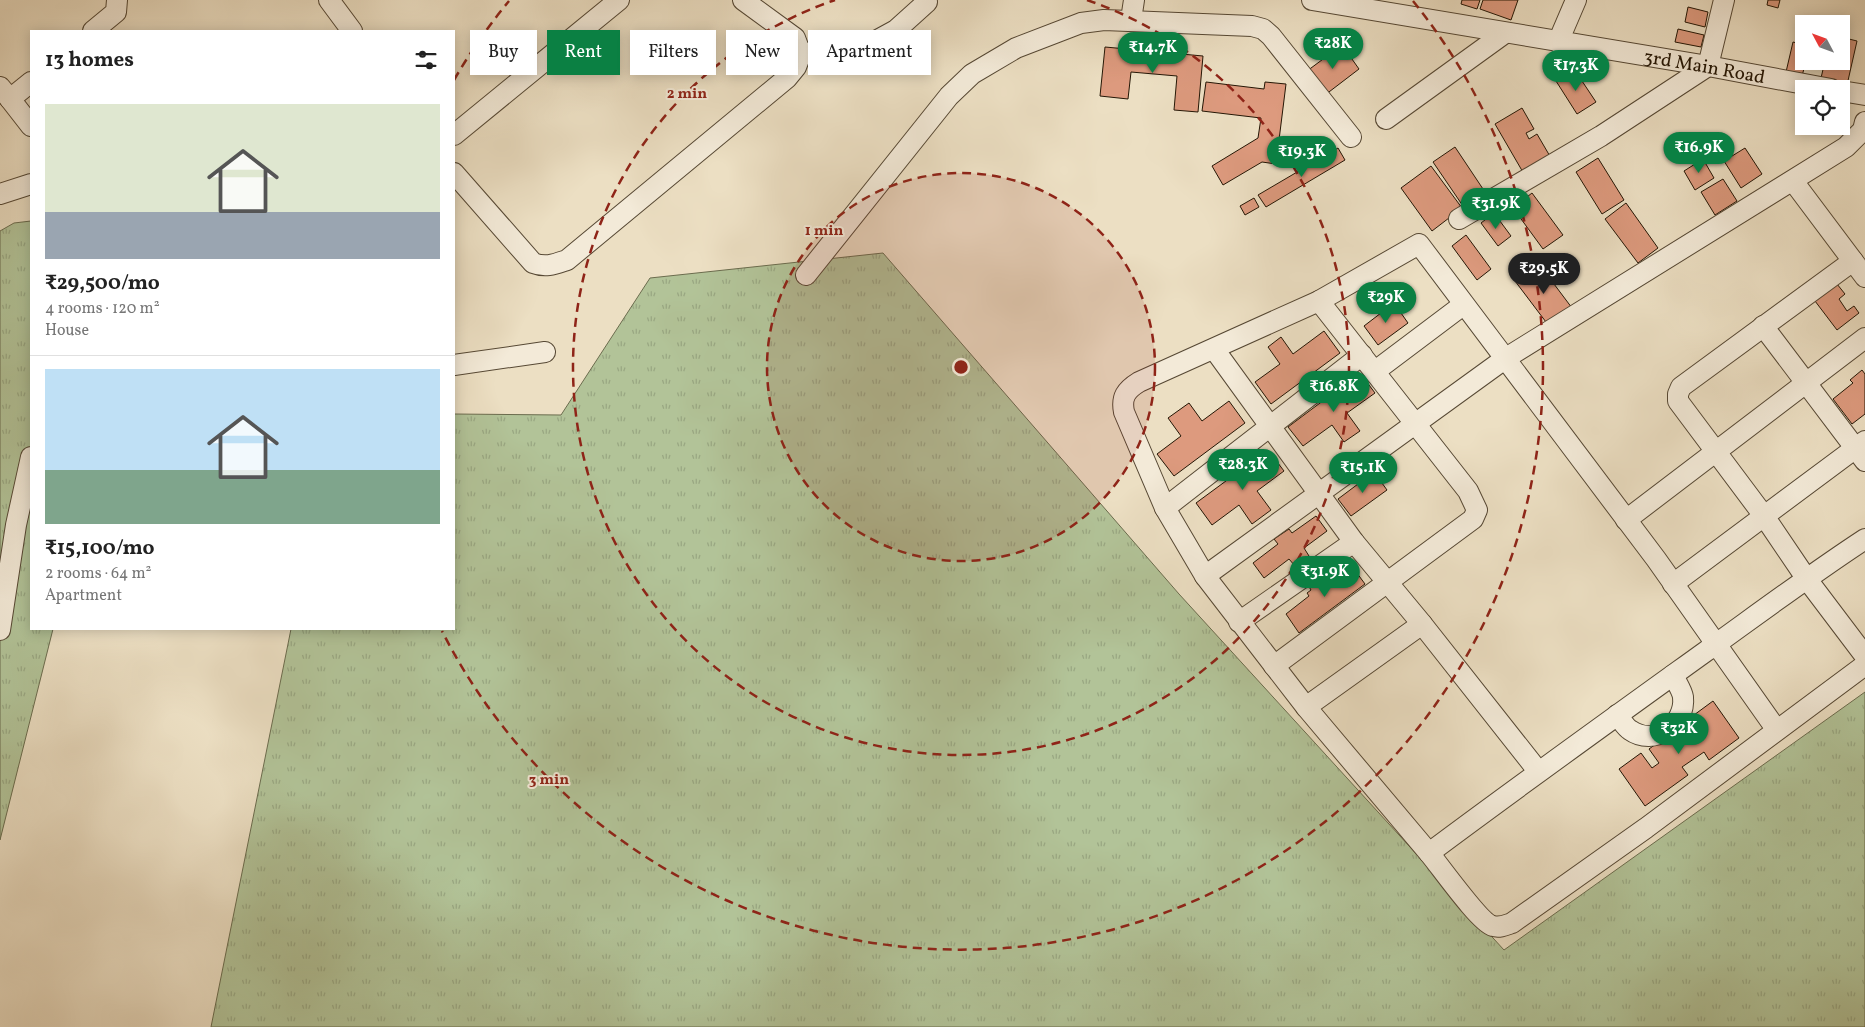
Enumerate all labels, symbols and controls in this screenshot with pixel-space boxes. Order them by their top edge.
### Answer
north arrow [1795,15,1850,70]
map controls [1795,15,1850,135]
pin: ₹28K [1303,28,1363,70]
chip: Buy [470,30,537,75]
chip: Rent [547,30,620,75]
chip: Filters [630,30,716,75]
chip: New [726,30,798,75]
chip: Apartment [808,30,931,75]
pin: ₹14.7K [1112,32,1194,74]
text: ₹28K [1314,33,1352,55]
text: ₹14.7K [1129,37,1177,59]
street label: 3rd Main Road [1641,44,1767,91]
text: 13 homes [45,46,134,75]
icon: filters [412,46,440,74]
pin: ₹17.3K [1535,49,1617,92]
text: ₹17.3K [1553,55,1599,77]
button: locate [1795,80,1850,135]
text: 2 min [667,84,707,105]
pin: ₹16.9K [1658,132,1740,174]
icon: home [198,136,288,226]
pin: ₹19.3K [1261,136,1343,178]
text: ₹16.9K [1674,137,1724,159]
text: ₹19.3K [1278,141,1326,163]
pin: ₹31.9K [1455,188,1537,230]
text: ₹31.9K [1472,193,1520,215]
text: 1 min [805,221,843,242]
pin: ₹29.5K [1503,252,1585,295]
text: ₹29.5K [1519,258,1569,280]
text: ₹29,500/mo [45,269,160,298]
pin: ₹29K [1356,282,1416,324]
text: ₹29K [1367,287,1405,309]
text: 4 rooms · 120 m² [45,298,160,320]
text: House [45,320,89,342]
centre of rings [952,358,970,376]
pin: ₹16.8K [1293,370,1375,413]
text: ₹16.8K [1310,376,1358,398]
icon: home [198,402,288,492]
pin: ₹28.3K [1202,448,1284,491]
pin: ₹15.1K [1322,452,1404,494]
text: ₹28.3K [1218,454,1268,476]
text: ₹15.1K [1340,457,1386,479]
text: ₹15,100/mo [45,534,155,563]
pin: ₹31.9K [1284,556,1366,598]
text: ₹31.9K [1301,561,1349,583]
text: 2 rooms · 64 m² [45,563,152,585]
text: Apartment [45,585,122,607]
pin: ₹32K [1649,712,1709,755]
text: ₹32K [1661,718,1697,740]
text: 3 min [529,770,569,791]

